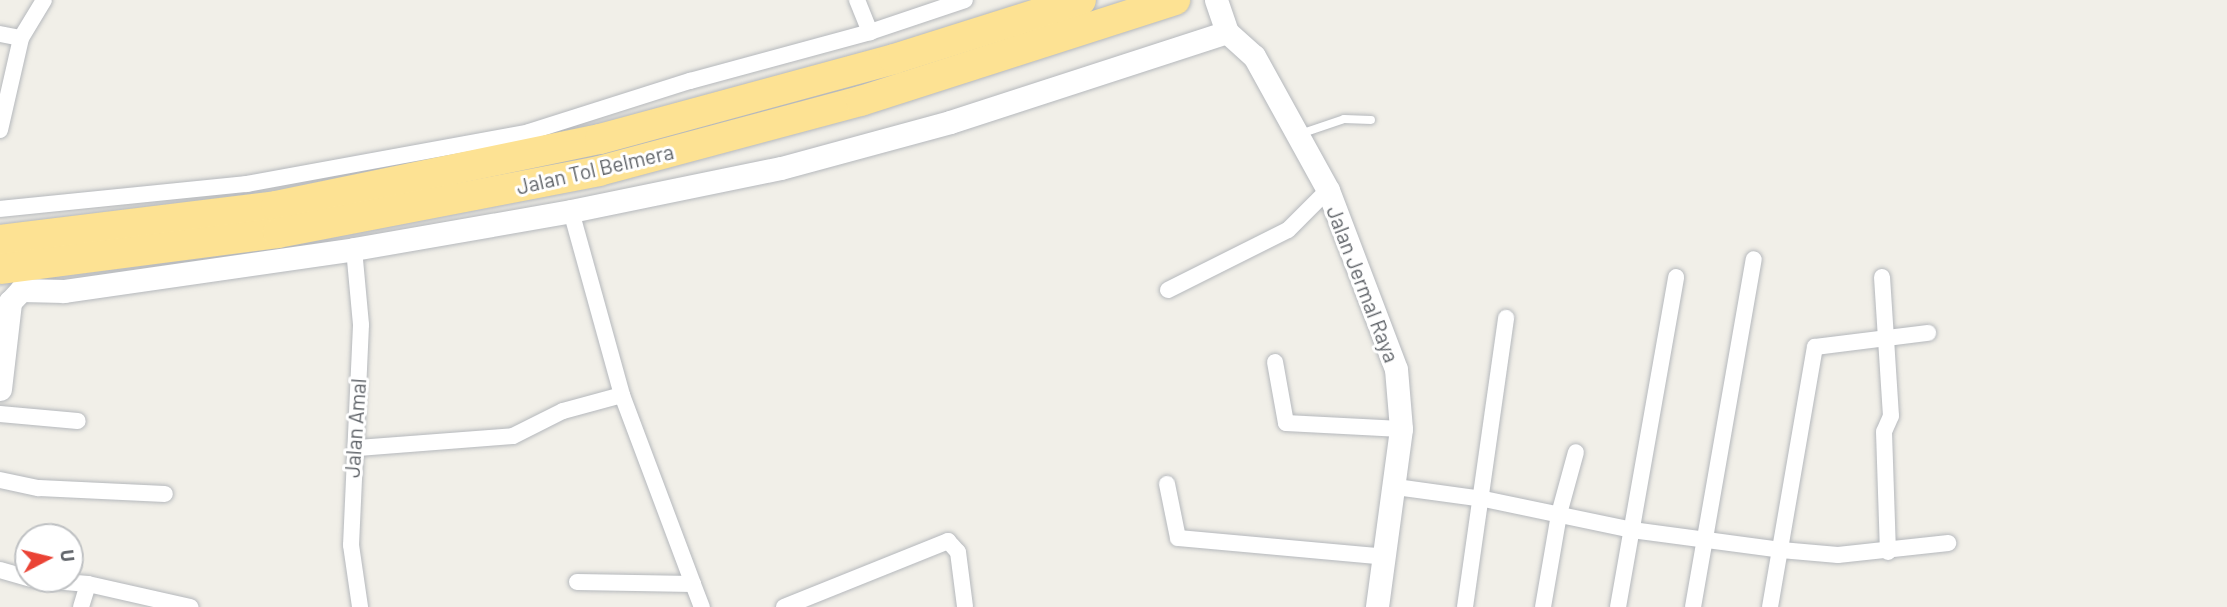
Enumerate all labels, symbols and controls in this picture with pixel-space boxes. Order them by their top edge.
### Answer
street label: Jalan Tol Belmera [514,139,676,199]
street label: Jalan Jermal Raya [1322,202,1404,366]
street label: Jalan Amal [339,377,371,479]
north arrow [14,523,84,593]
text: U [56,548,80,563]

